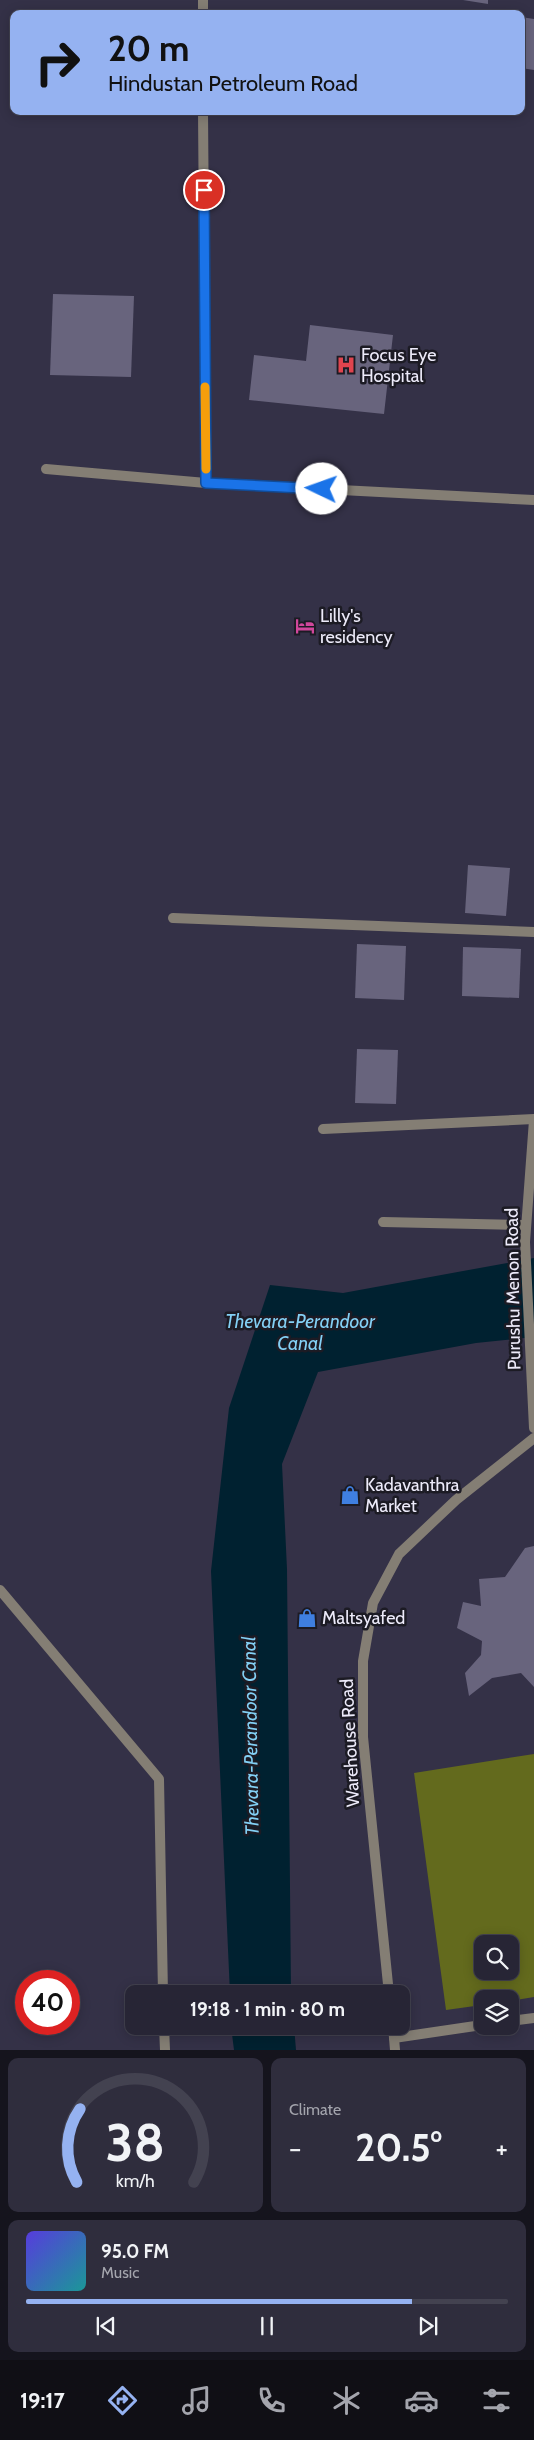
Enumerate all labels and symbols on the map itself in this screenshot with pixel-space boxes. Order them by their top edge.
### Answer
pin [183,169,225,211]
place label: Focus Eye Hospital [361,344,436,387]
hospital icon: Focus Eye Hospital [335,354,357,376]
position arrow [295,462,347,514]
place label: Lilly's residency [320,605,392,648]
hotel icon: Lilly's residency [294,615,316,637]
street label: Purushu Menon Road [501,1208,525,1370]
water label: Thevara-Perandoor Canal [225,1310,376,1355]
place label: Kadavanthra Market [365,1474,460,1517]
shop icon: Kadavanthra Market [339,1484,361,1506]
shop icon: Maltsyafed [296,1607,318,1629]
place label: Maltsyafed [322,1607,405,1629]
water label: Thevara-Perandoor Canal [237,1636,264,1836]
street label: Warehouse Road [336,1678,364,1808]
speed limit sign: 40 [15,1970,80,2035]

